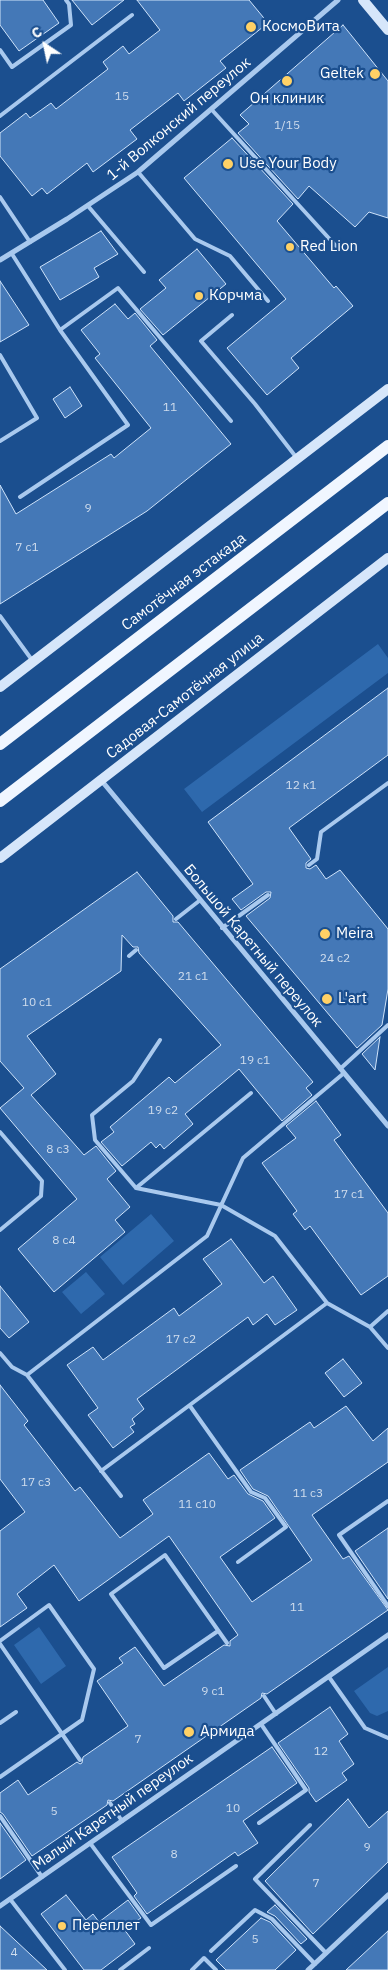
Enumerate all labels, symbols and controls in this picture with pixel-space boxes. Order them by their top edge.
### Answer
place label: КосмоВита [262,18,340,36]
north arrow [20,20,70,70]
marker: КосмоВита [244,20,258,34]
text: С [28,23,45,43]
street label: 1-й Волконский переулок [103,54,255,184]
place label: Geltek [320,65,364,83]
marker: Geltek [368,67,382,81]
marker: Он клиник [280,74,294,88]
house number: 15 [115,90,129,104]
place label: Он клиник [250,90,324,108]
house number: 1/15 [274,119,300,133]
place label: Use Your Body [239,155,337,173]
marker: Use Your Body [221,157,235,171]
place label: Red Lion [300,238,358,256]
marker: Red Lion [284,241,296,253]
place label: Корчма [209,287,262,305]
marker: Корчма [193,290,205,302]
house number: 11 [163,401,177,415]
house number: 9 [84,502,92,516]
street label: Самотёчная эстакада [118,529,250,635]
house number: 7 с1 [15,541,39,555]
street label: Садовая-Самотёчная улица [103,629,267,763]
house number: 12 к1 [285,779,317,793]
street label: Большой Каретный переулок [180,861,326,1031]
place label: Meira [336,925,374,943]
marker: Meira [318,927,332,941]
house number: 24 с2 [320,952,350,966]
house number: 21 с1 [178,970,208,984]
place label: L'art [338,990,367,1008]
marker: L'art [320,992,334,1006]
house number: 10 c1 [22,996,52,1010]
house number: 19 с1 [240,1054,270,1068]
house number: 19 c2 [148,1104,178,1118]
house number: 8 с3 [46,1143,70,1157]
house number: 17 с1 [334,1188,364,1202]
house number: 8 с4 [52,1234,76,1248]
house number: 17 с2 [166,1333,196,1347]
house number: 17 с3 [21,1476,51,1490]
house number: 11 с3 [293,1487,323,1501]
house number: 11 с10 [178,1498,216,1512]
house number: 11 [290,1601,304,1615]
house number: 9 с1 [201,1685,225,1699]
place label: Армида [200,1723,255,1741]
marker: Армида [182,1725,196,1739]
house number: 7 [134,1733,142,1747]
house number: 12 [314,1745,328,1759]
street label: Малый Каретный переулок [29,1750,197,1874]
house number: 10 [226,1802,240,1816]
house number: 5 [50,1805,58,1819]
house number: 9 [363,1841,371,1855]
house number: 8 [170,1848,178,1862]
house number: 7 [312,1877,320,1891]
place label: Переплет [72,1917,140,1935]
marker: Переплет [56,1920,68,1932]
house number: 5 [251,1933,259,1947]
house number: 4 [10,1946,18,1960]

